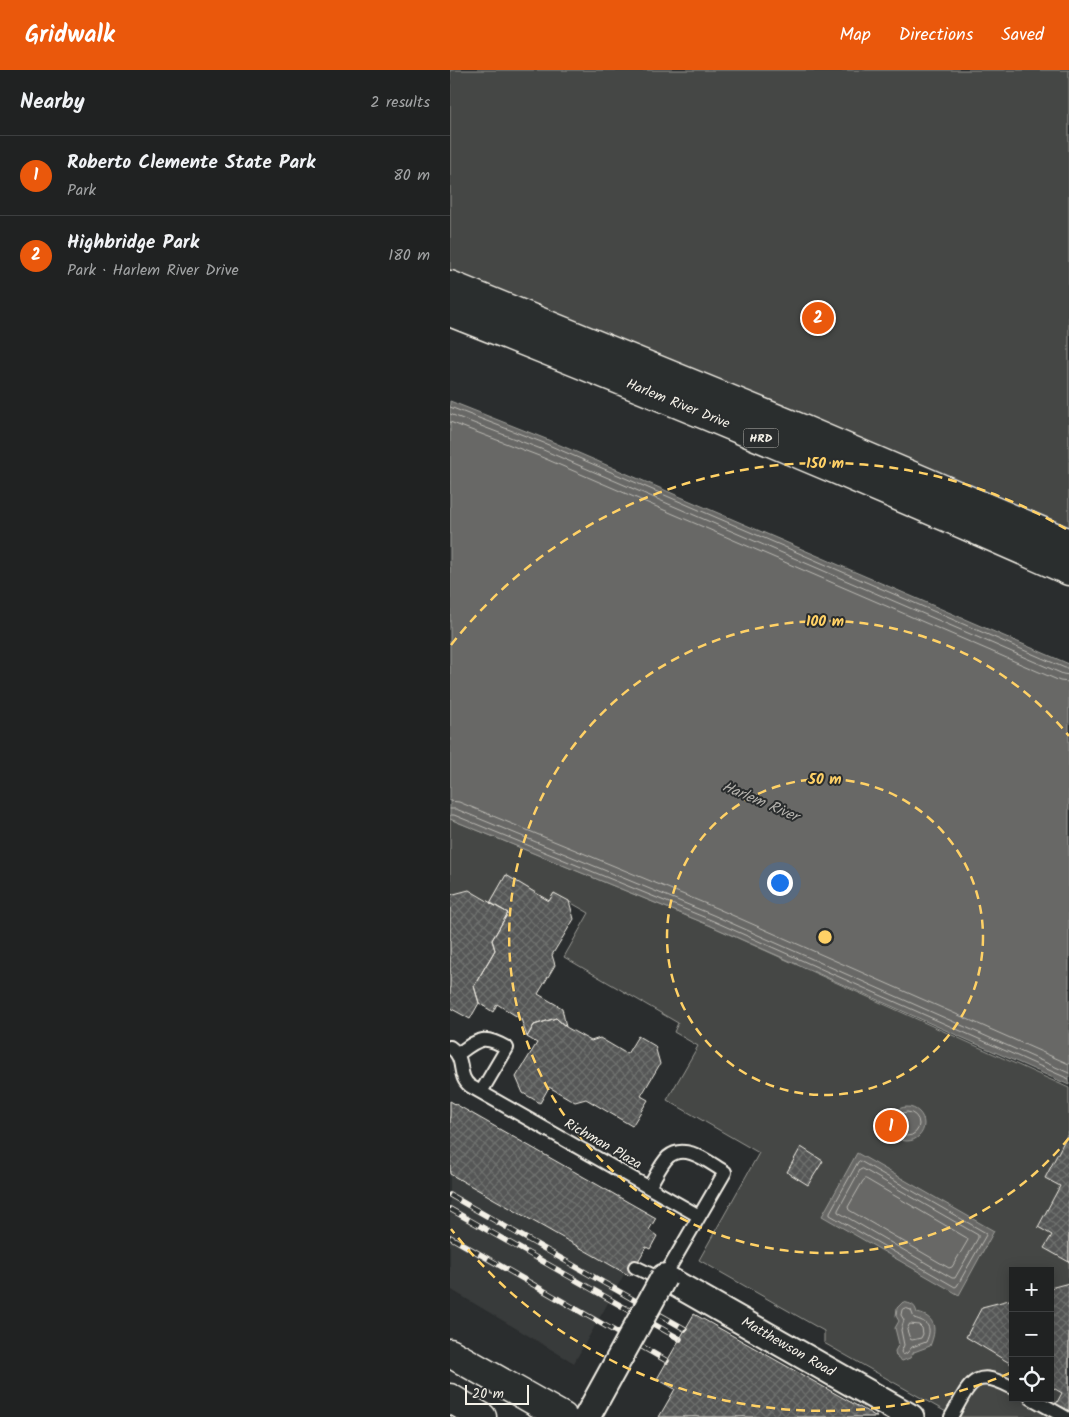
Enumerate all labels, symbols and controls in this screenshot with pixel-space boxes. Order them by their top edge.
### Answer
text: Gridwalk [25,16,115,55]
text: Map [839,21,871,50]
text: Directions [899,21,973,50]
text: Saved [1001,21,1044,50]
text: Nearby [20,86,85,119]
text: 2 results [370,90,430,115]
text: Roberto Clemente State Park [67,148,315,178]
text: 1 [34,163,38,188]
text: 80 m [393,163,430,188]
text: Park [67,178,96,203]
text: Highbridge Park [67,228,199,258]
text: 2 [31,243,41,268]
text: 180 m [388,243,430,268]
text: Park · Harlem River Drive [67,258,239,283]
pin: 2 [802,299,834,337]
street label: Harlem River Drive [623,373,734,435]
road number: HRD [744,428,778,448]
text: 150 m [806,452,844,476]
text: 100 m [806,610,844,634]
text: 50 m [807,768,842,792]
water label: Harlem River [718,775,805,830]
your location [767,870,793,896]
centre of rings [816,928,834,946]
pin: 1 [875,1107,907,1145]
street label: Richman Plaza [560,1113,646,1175]
map controls [1009,1267,1054,1402]
button: + [1009,1267,1054,1312]
street label: Matthewson Road [737,1311,840,1383]
button: − [1009,1312,1054,1357]
button: locate [1009,1357,1054,1402]
scale bar [465,1382,529,1405]
text: 20 m [472,1383,504,1405]

